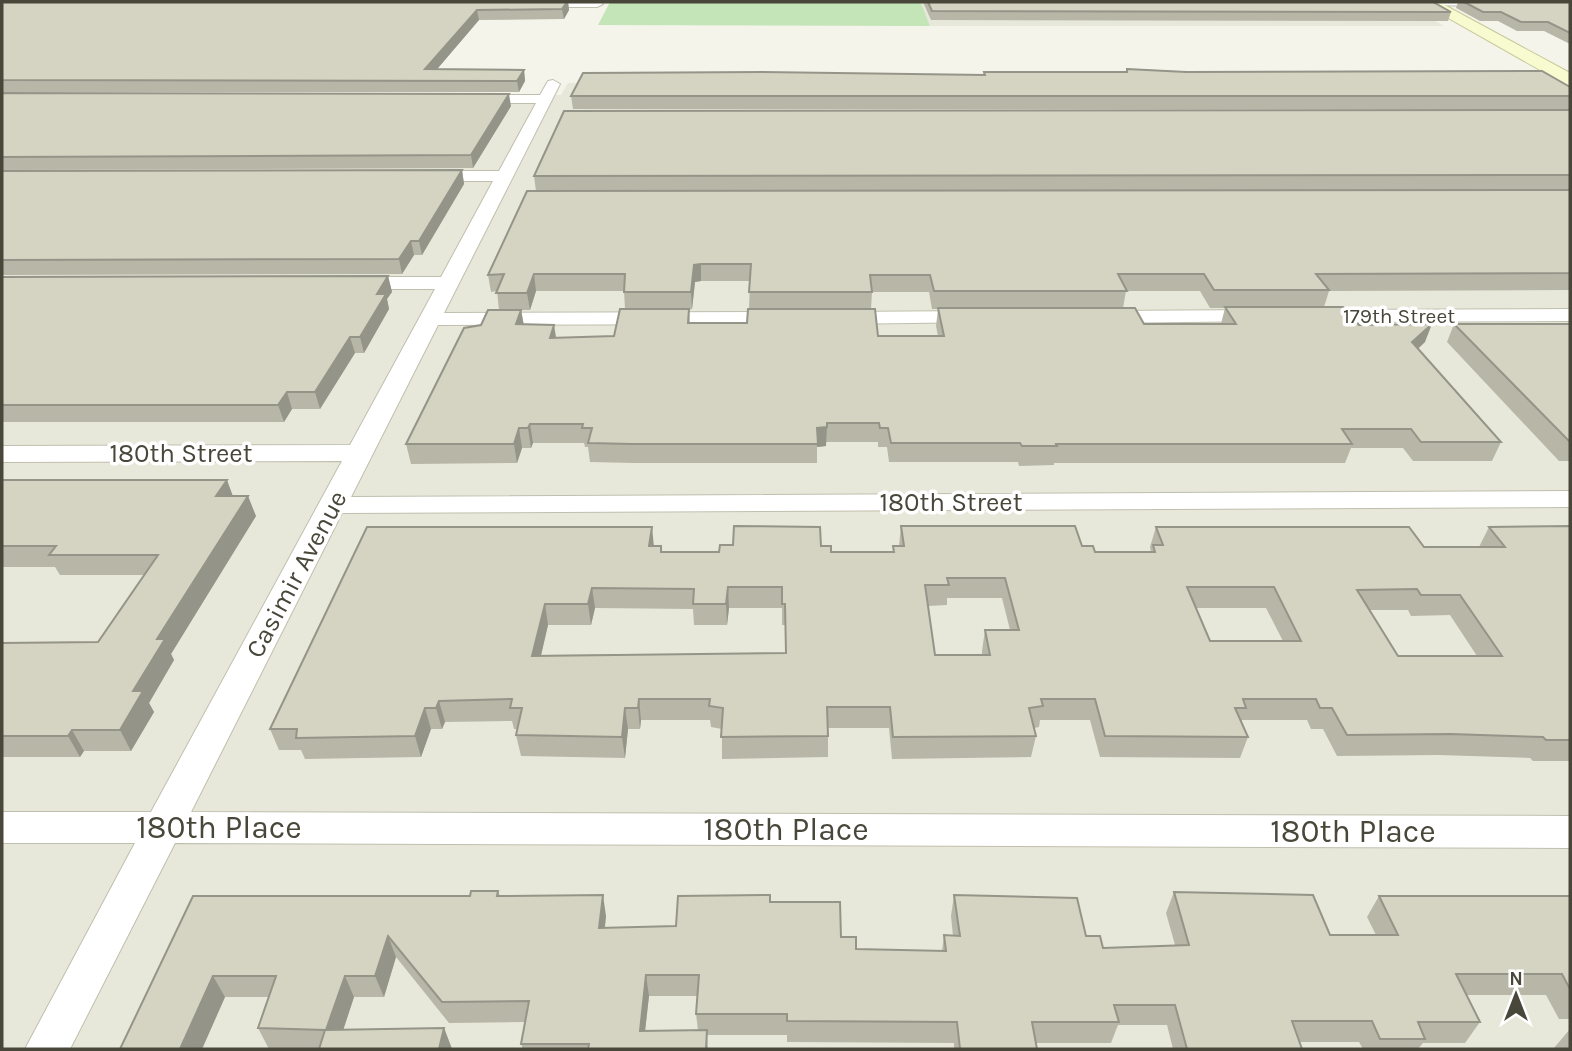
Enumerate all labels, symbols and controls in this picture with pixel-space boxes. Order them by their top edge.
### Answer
street label: 179th Street [1343,304,1455,328]
street label: 180th Street [109,438,253,469]
street label: Casimir Avenue [239,485,354,663]
street label: 180th Street [879,487,1023,518]
street label: 180th Place [136,809,302,846]
street label: 180th Place [703,811,869,848]
street label: 180th Place [1270,813,1436,850]
north arrow [1481,960,1551,1030]
text: N [1509,968,1523,990]

